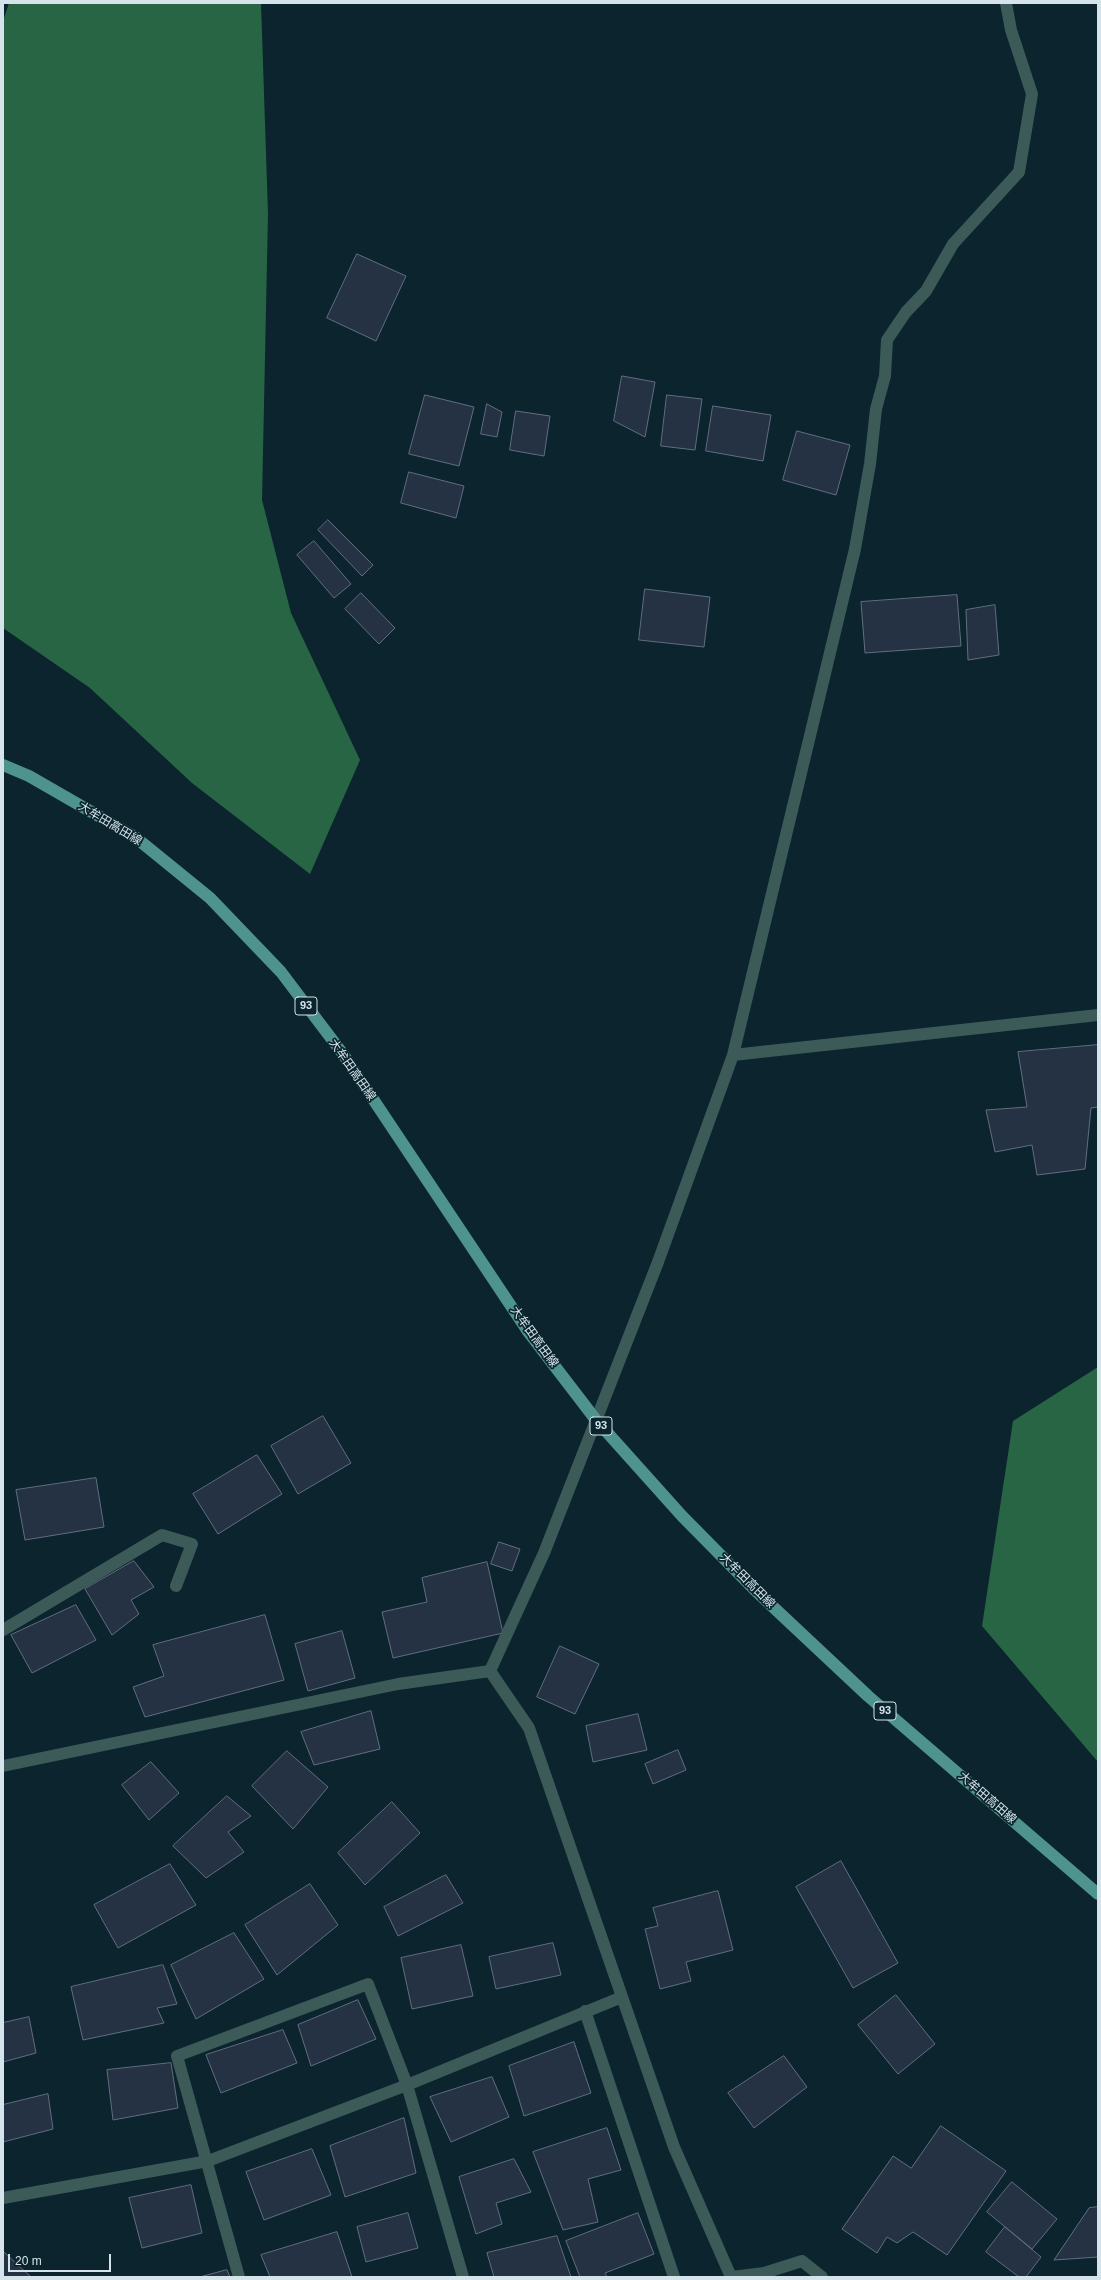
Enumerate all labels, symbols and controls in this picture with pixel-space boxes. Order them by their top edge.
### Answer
street label: 大牟田高田線 [75,799,145,849]
road number: 93 [295,997,317,1015]
street label: 大牟田高田線 [325,1036,379,1104]
street label: 大牟田高田線 [507,1304,561,1370]
road number: 93 [590,1417,612,1435]
street label: 大牟田高田線 [716,1550,778,1612]
road number: 93 [874,1702,896,1720]
street label: 大牟田高田線 [955,1769,1019,1827]
scale bar [10,2246,113,2272]
text: 20 m [15,2254,42,2268]

